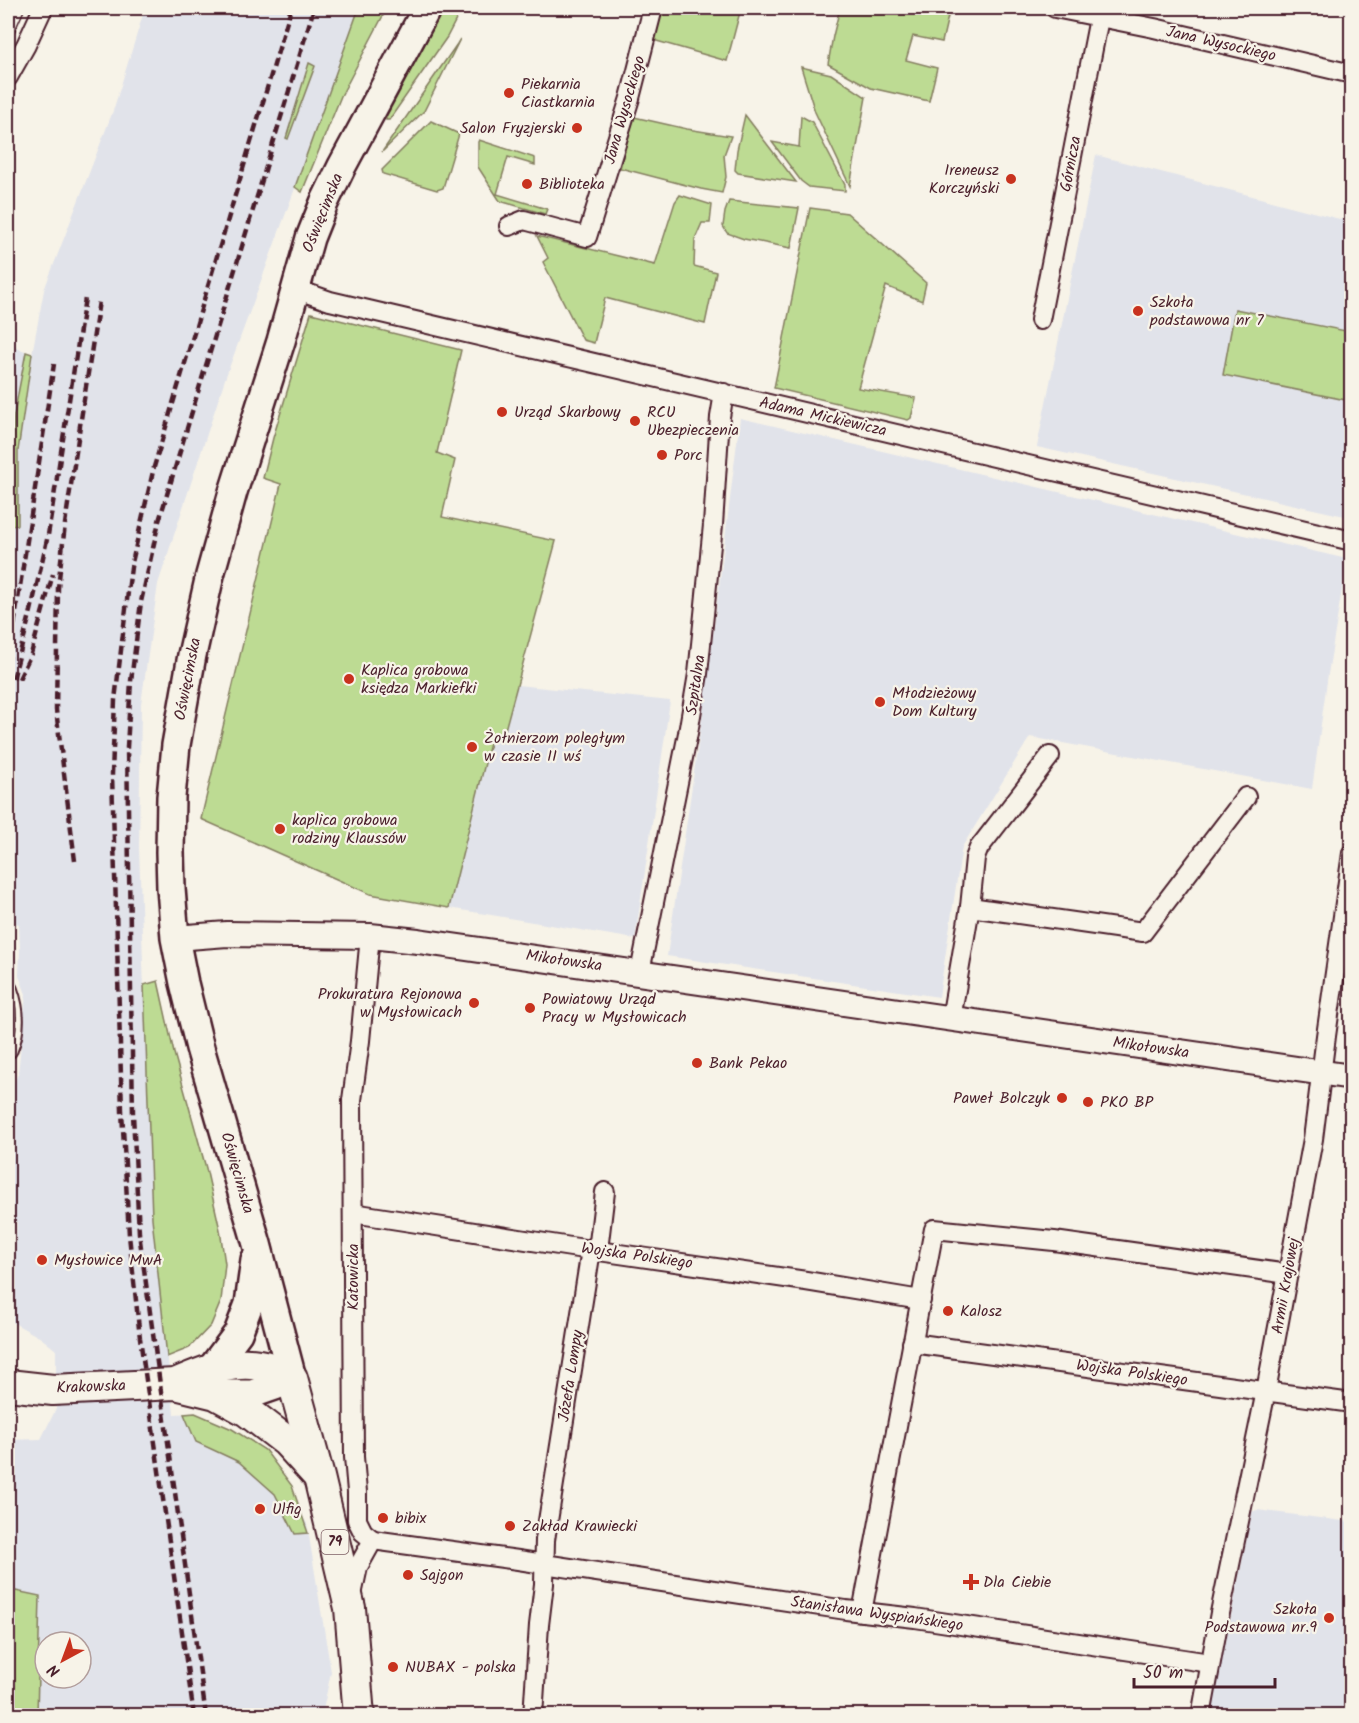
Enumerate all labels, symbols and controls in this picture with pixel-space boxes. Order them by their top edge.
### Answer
street label: Jana Wysockiego [1164,19,1278,69]
street label: Jana Wysockiego [598,53,652,167]
place label: Piekarnia Ciastkarnia [521,72,595,115]
marker: Piekarnia Ciastkarnia [502,86,516,100]
place label: Salon Fryzjerski [460,116,566,141]
marker: Salon Fryzjerski [570,121,584,135]
street label: Górnicza [1053,134,1089,194]
place label: Ireneusz Korczyński [929,158,1000,201]
street label: Oświęcimska [296,170,350,256]
place label: Biblioteka [539,172,605,197]
marker: Ireneusz Korczyński [1004,172,1018,186]
marker: Biblioteka [520,177,534,191]
place label: Szkoła podstawowa nr 7 [1149,290,1264,333]
marker: Szkoła podstawowa nr 7 [1131,304,1145,318]
street label: Adama Mickiewicza [757,390,889,444]
place label: Urząd Skarbowy [514,400,621,425]
place label: RCU Ubezpieczenia [647,400,739,443]
marker: Urząd Skarbowy [495,405,509,419]
marker: RCU Ubezpieczenia [628,414,642,428]
place label: Porc [674,443,702,468]
marker: Porc [655,448,669,462]
street label: Oświęcimska [168,636,208,722]
street label: Szpitalna [679,653,713,717]
place label: Kaplica grobowa księdza Markiefki [361,658,478,701]
marker: Kaplica grobowa księdza Markiefki [342,672,356,686]
place label: Młodzieżowy Dom Kultury [892,681,977,724]
marker: Młodzieżowy Dom Kultury [873,695,887,709]
place label: Żołnierzom poległym w czasie II wś [484,726,625,769]
marker: Żołnierzom poległym w czasie II wś [465,740,479,754]
place label: kaplica grobowa rodziny Klaussów [292,808,406,851]
marker: kaplica grobowa rodziny Klaussów [273,822,287,836]
street label: Mikołowska [524,943,604,979]
place label: Prokuratura Rejonowa w Mysłowicach [318,982,462,1025]
place label: Powiatowy Urząd Pracy w Mysłowicach [542,987,687,1030]
marker: Prokuratura Rejonowa w Mysłowicach [467,996,481,1010]
marker: Powiatowy Urząd Pracy w Mysłowicach [523,1001,537,1015]
street label: Mikołowska [1111,1030,1191,1066]
place label: Bank Pekao [709,1051,787,1076]
marker: Bank Pekao [690,1056,704,1070]
place label: Paweł Bolczyk [953,1086,1050,1111]
place label: PKO BP [1100,1090,1154,1115]
marker: Paweł Bolczyk [1055,1091,1069,1105]
marker: PKO BP [1081,1095,1095,1109]
street label: Oświęcimska [213,1129,261,1217]
street label: Armii Krajowej [1265,1235,1307,1336]
street label: Wojska Polskiego [580,1236,694,1276]
street label: Katowicka [341,1243,366,1311]
place label: Mysłowice MwA [54,1248,163,1273]
marker: Mysłowice MwA [35,1253,49,1267]
place label: Kalosz [960,1299,1002,1324]
marker: Kalosz [941,1304,955,1318]
street label: Józefa Lompy [551,1328,591,1424]
street label: Wojska Polskiego [1075,1353,1189,1393]
street label: Krakowska [56,1373,126,1401]
place label: Ulfig [272,1497,302,1522]
marker: Ulfig [253,1502,267,1516]
place label: bibix [395,1506,427,1531]
marker: bibix [376,1511,390,1525]
place label: Zakład Krawiecki [522,1514,638,1539]
marker: Zakład Krawiecki [503,1519,517,1533]
road number: 79 [322,1530,348,1554]
place label: Sajgon [420,1563,463,1588]
marker: Sajgon [401,1568,415,1582]
place label: Dla Ciebie [983,1570,1051,1595]
marker: Dla Ciebie [964,1575,978,1589]
street label: Stanisława Wyspiańskiego [789,1590,965,1638]
place label: Szkoła Podstawowa nr.9 [1204,1597,1317,1640]
marker: Szkoła Podstawowa nr.9 [1322,1611,1336,1625]
north arrow [33,1630,93,1690]
scale bar [1134,1651,1275,1689]
place label: NUBAX - polska [405,1655,516,1680]
text: N [42,1657,66,1683]
text: 50 m [1143,1659,1183,1688]
marker: NUBAX - polska [386,1660,400,1674]

